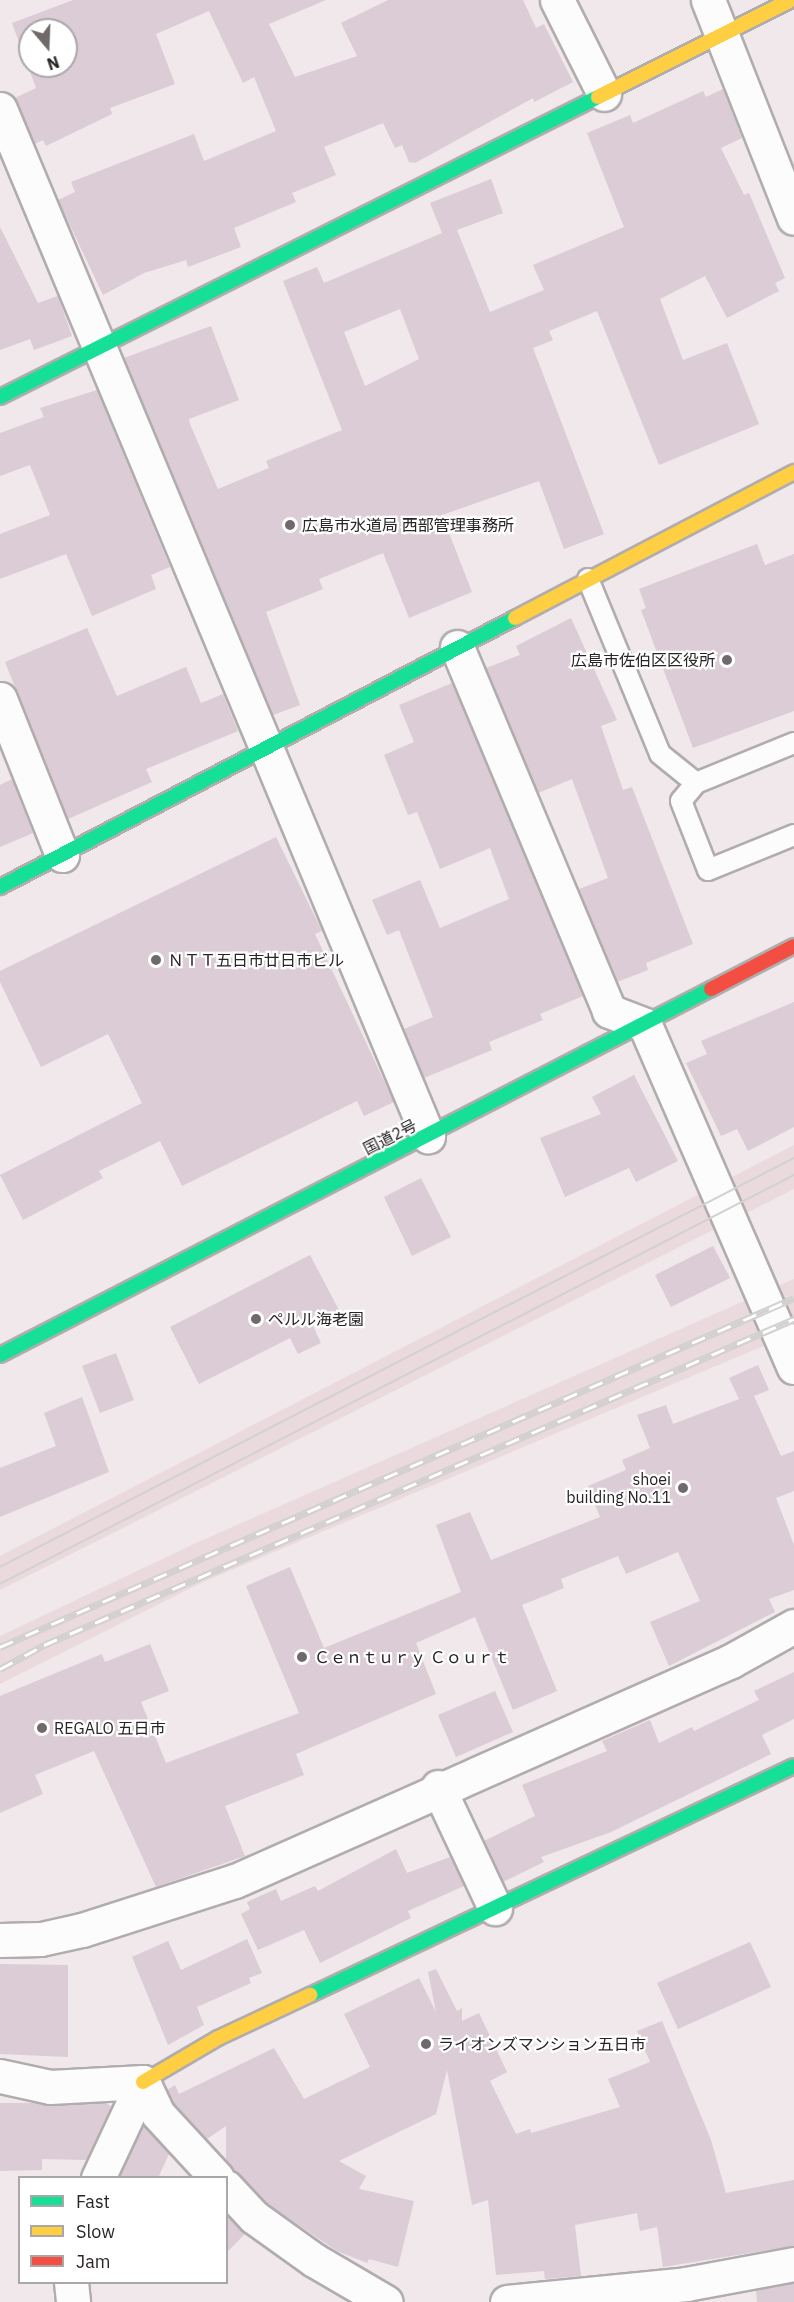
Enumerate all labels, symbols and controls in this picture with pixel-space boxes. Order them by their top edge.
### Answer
north arrow [18,18,78,78]
text: N [44,52,62,74]
place label: 広島市水道局 西部管理事務所 [302,515,514,535]
marker: 広島市水道局 西部管理事務所 [283,518,297,532]
place label: 広島市佐伯区区役所 [571,650,715,670]
marker: 広島市佐伯区区役所 [720,653,734,667]
place label: ＮＴＴ五日市廿日市ビル [168,950,344,970]
marker: ＮＴＴ五日市廿日市ビル [149,953,163,967]
street label: 国道2号 [360,1115,420,1159]
place label: ペルル海老園 [268,1309,364,1329]
marker: ペルル海老園 [249,1312,263,1326]
place label: shoei building No.11 [566,1469,671,1507]
marker: shoei building No.11 [676,1481,690,1495]
place label: Ｃｅｎｔｕｒｙ Ｃｏｕｒｔ [314,1647,510,1667]
marker: Ｃｅｎｔｕｒｙ Ｃｏｕｒｔ [295,1650,309,1664]
place label: REGALO 五日市 [54,1718,166,1738]
marker: REGALO 五日市 [35,1721,49,1735]
place label: ライオンズマンション五日市 [438,2034,646,2054]
marker: ライオンズマンション五日市 [419,2037,433,2051]
legend [18,2176,228,2284]
text: Fast [76,2190,110,2213]
text: Slow [76,2220,115,2243]
text: Jam [76,2250,111,2273]

